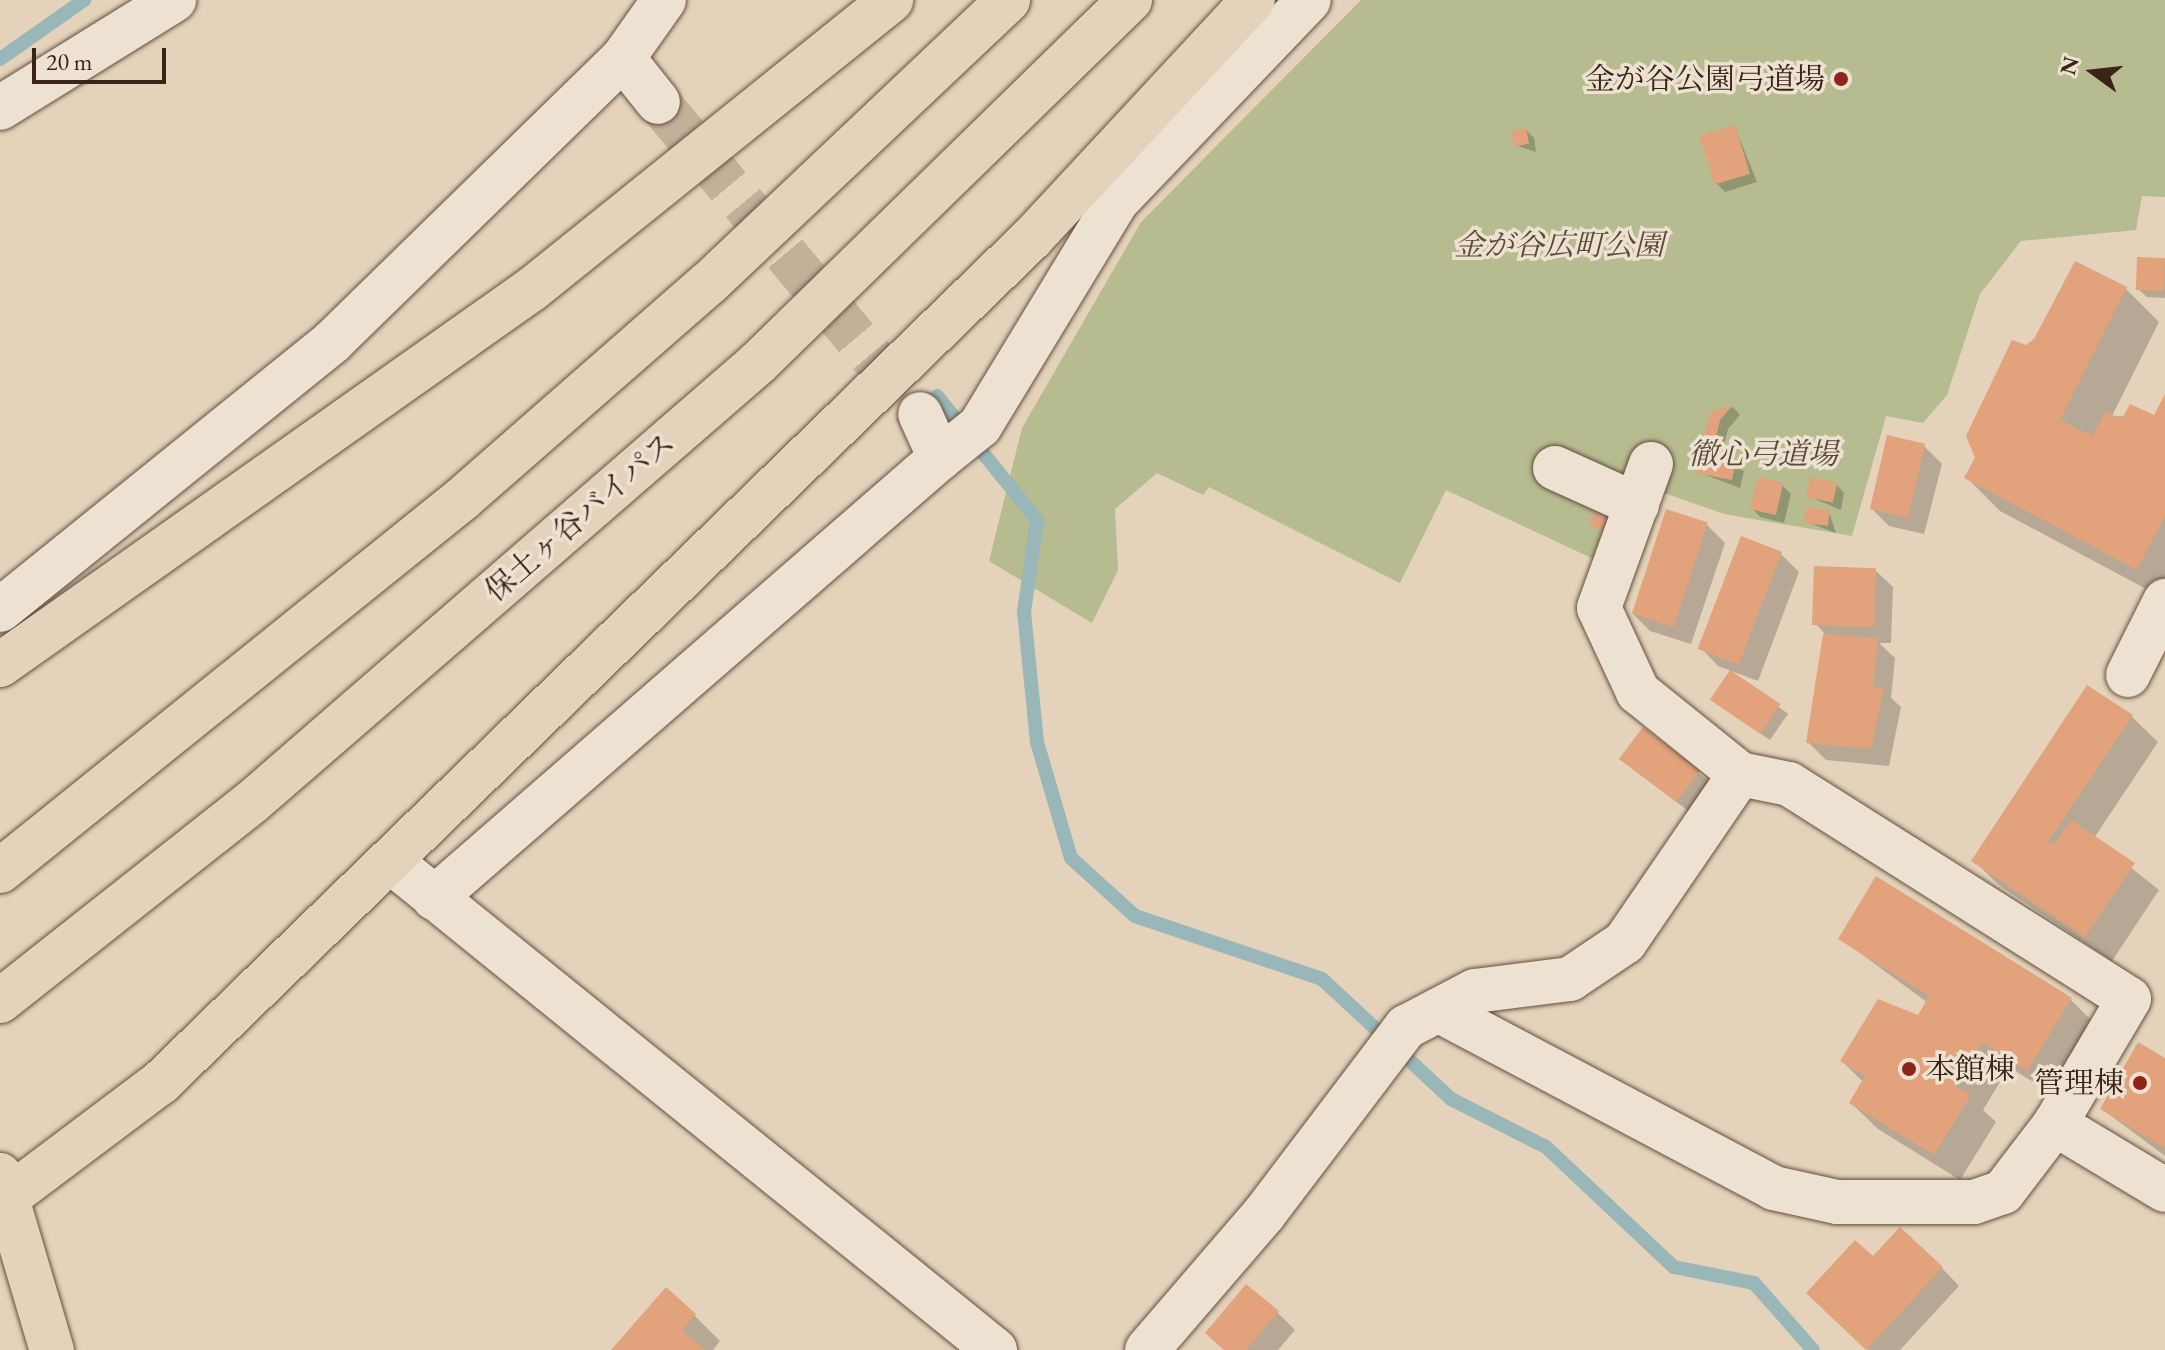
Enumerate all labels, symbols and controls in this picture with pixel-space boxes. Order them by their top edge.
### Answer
scale bar [36,32,170,82]
north arrow [2053,32,2133,112]
text: 20 m [46,46,93,77]
text: N [2053,53,2086,78]
place label: 金が谷公園弓道場 [1585,61,1825,97]
marker: 金が谷公園弓道場 [1832,70,1850,88]
park label: 金が谷広町公園 [1454,227,1664,263]
street label: 保土ヶ谷バイパス [478,425,682,609]
park label: 徹心弓道場 [1688,436,1838,472]
place label: 本館棟 [1925,1051,2015,1087]
marker: 本館棟 [1900,1060,1918,1078]
place label: 管理棟 [2034,1065,2124,1101]
marker: 管理棟 [2131,1074,2149,1092]

